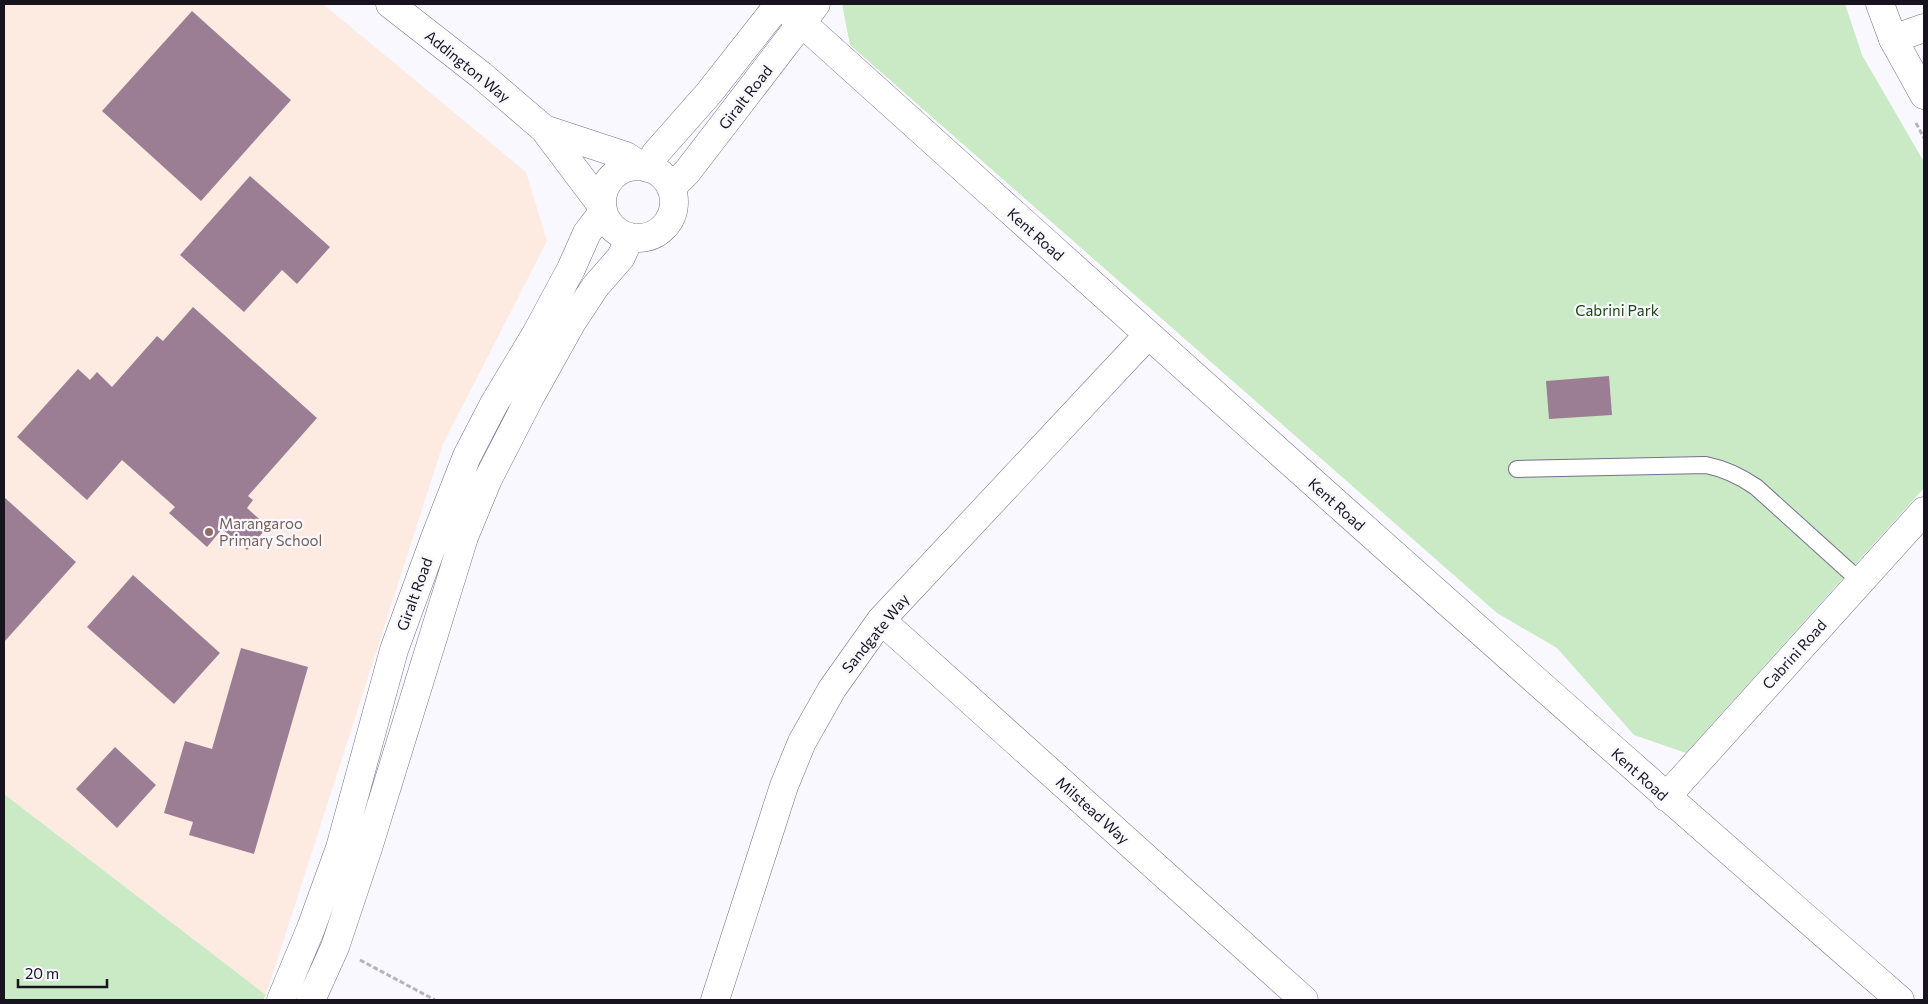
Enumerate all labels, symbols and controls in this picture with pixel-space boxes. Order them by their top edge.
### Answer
street label: Addington Way [422,26,514,106]
street label: Giralt Road [714,61,776,133]
street label: Kent Road [1004,204,1068,264]
park label: Cabrini Park [1575,301,1659,319]
street label: Kent Road [1305,474,1369,534]
place label: Marangaroo Primary School [219,514,322,549]
marker: Marangaroo Primary School [203,526,215,538]
street label: Giralt Road [392,555,436,633]
street label: Sandgate Way [838,590,913,676]
street label: Cabrini Road [1758,616,1830,692]
street label: Kent Road [1608,744,1672,804]
street label: Milstead Way [1053,773,1133,848]
scale bar [18,956,106,988]
text: 20 m [25,964,59,982]

